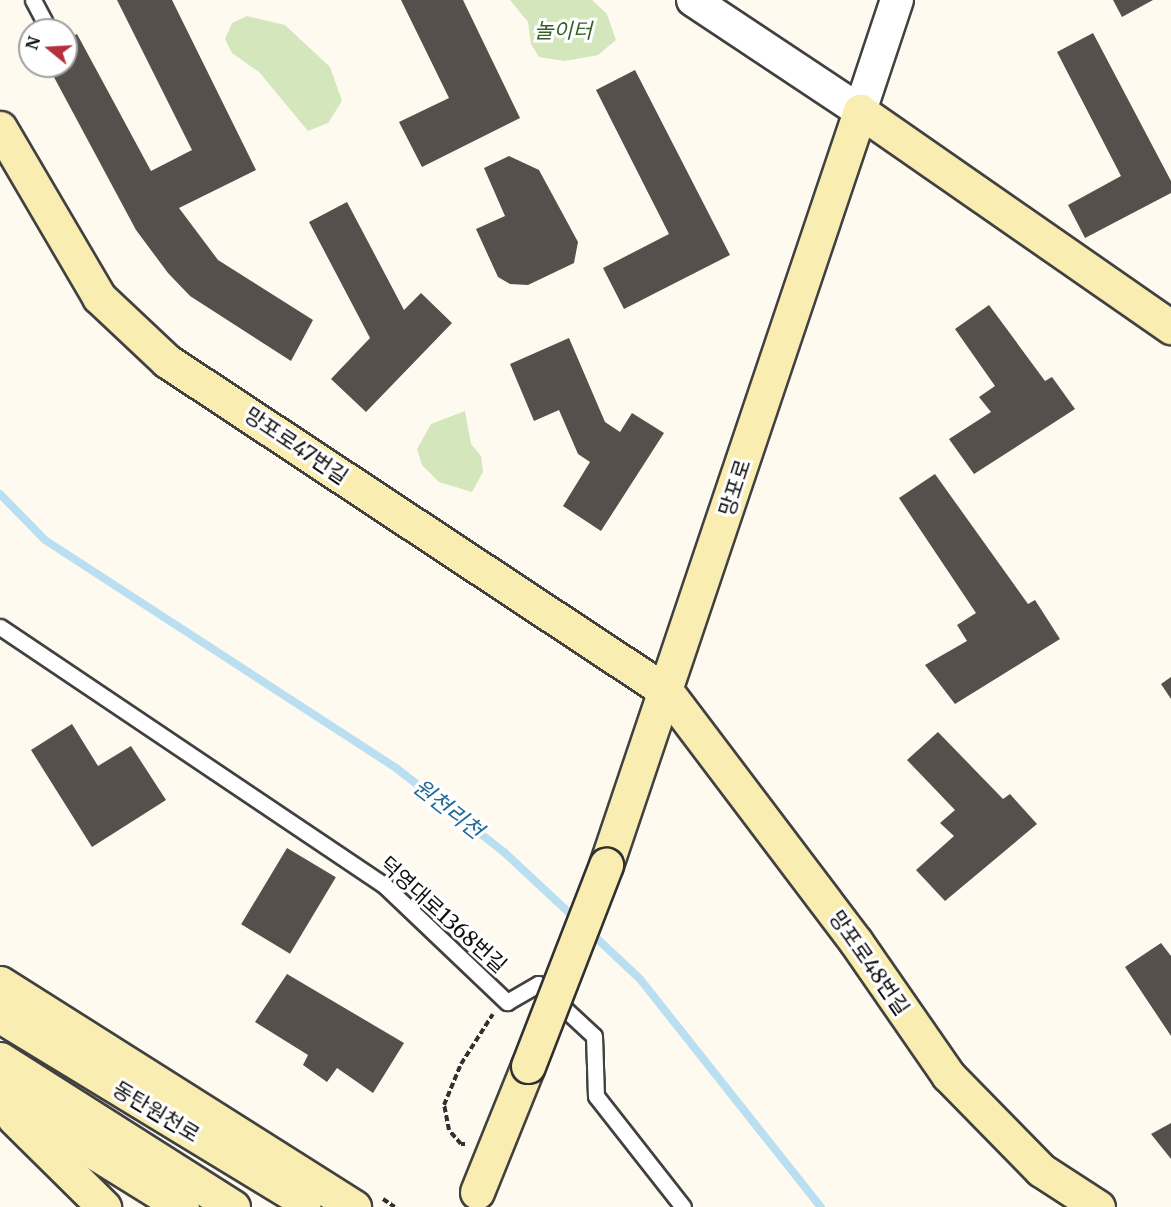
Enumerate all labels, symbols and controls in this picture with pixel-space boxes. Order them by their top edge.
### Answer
north arrow [18,18,78,78]
park label: 놀이터 [534,18,592,44]
text: N [21,34,44,52]
street label: 망포로47번길 [239,402,353,490]
street label: 망포로 [714,457,756,519]
water label: 원천리천 [408,774,488,844]
street label: 덕영대로1368번길 [374,852,512,978]
street label: 망포로48번길 [824,906,914,1020]
street label: 동탄원천로 [108,1076,204,1148]

